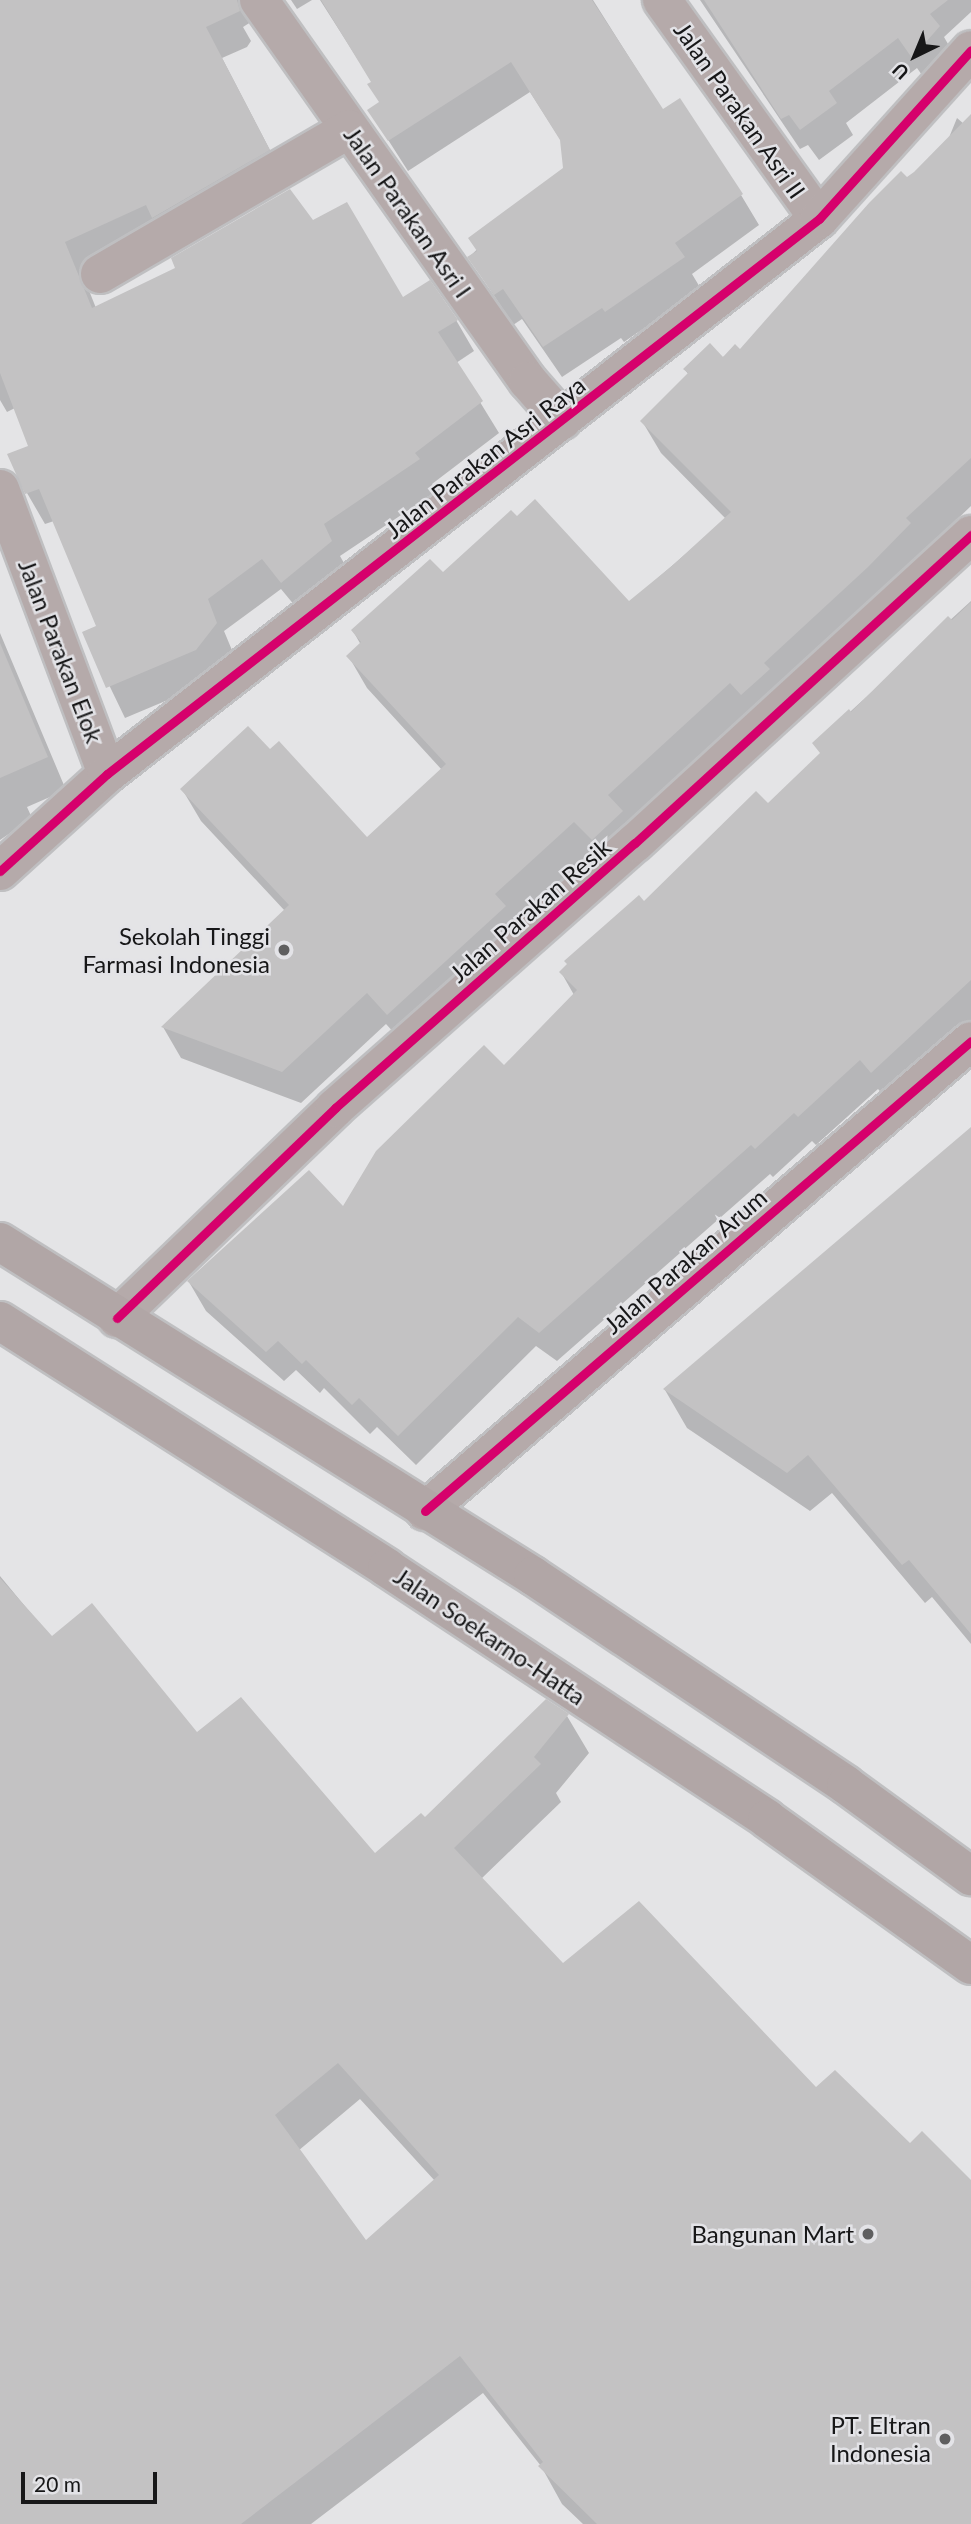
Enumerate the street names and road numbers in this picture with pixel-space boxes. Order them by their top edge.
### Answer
street label: Jalan Parakan Asri II [668,16,812,204]
street label: Jalan Parakan Asri I [338,121,478,303]
street label: Jalan Parakan Asri Raya [379,370,591,544]
street label: Jalan Parakan Elok [13,555,109,747]
street label: Jalan Parakan Resik [444,832,616,988]
street label: Jalan Parakan Arum [597,1182,773,1340]
street label: Jalan Soekarno-Hatta [389,1561,591,1711]

